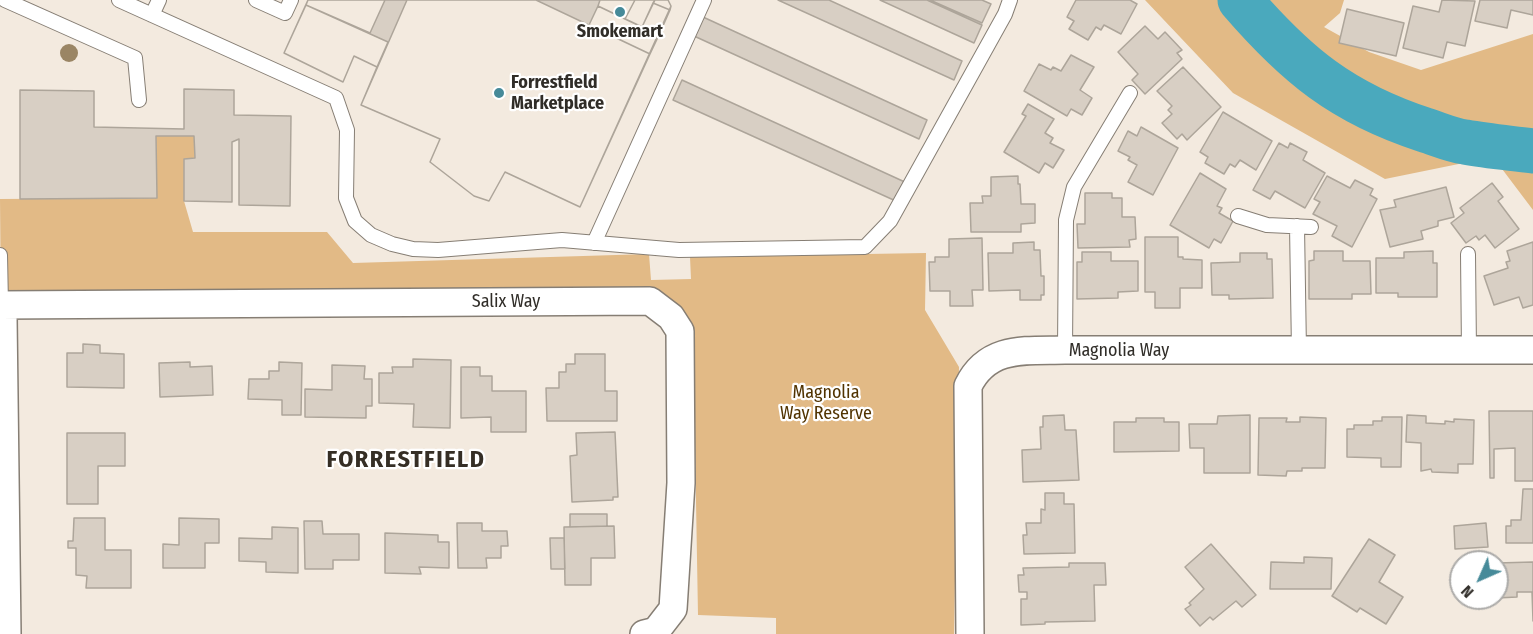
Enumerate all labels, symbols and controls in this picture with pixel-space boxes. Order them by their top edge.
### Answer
marker: Smokemart [613,5,627,19]
place label: Smokemart [577,21,663,43]
place label: Forrestfield Marketplace [511,72,604,115]
marker: Forrestfield Marketplace [492,86,506,100]
street label: Salix Way [472,291,540,313]
street label: Magnolia Way [1069,340,1169,362]
park label: Magnolia Way Reserve [780,382,872,424]
district label: FORRESTFIELD [327,446,485,474]
north arrow [1449,550,1509,610]
text: N [1457,582,1477,602]

